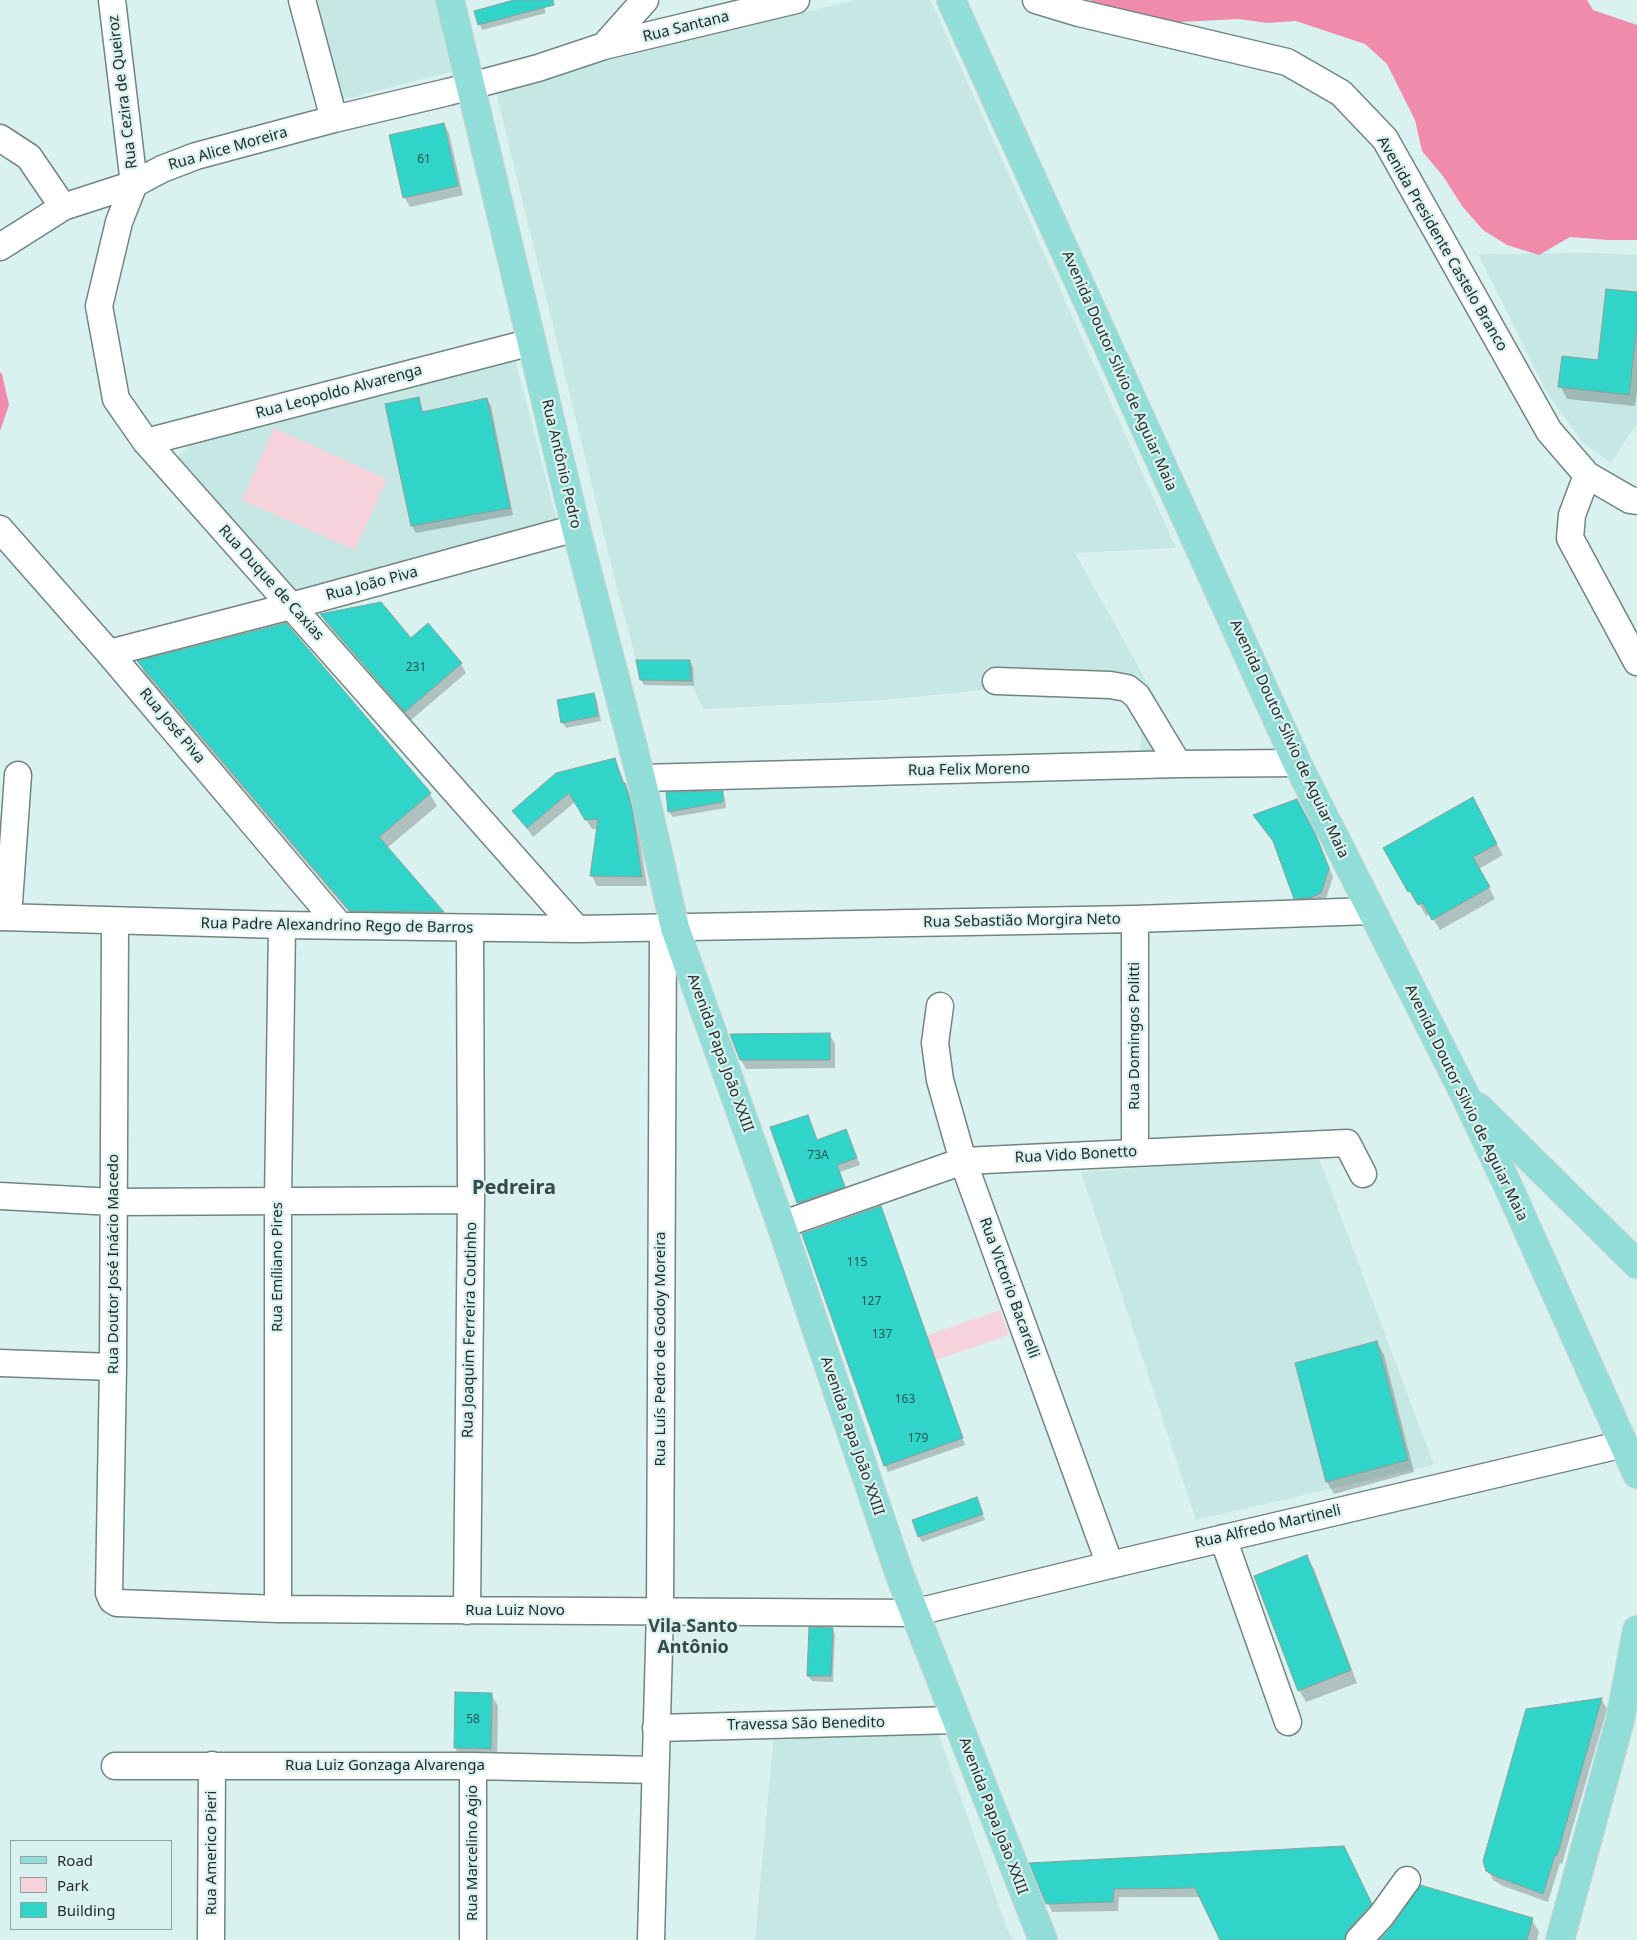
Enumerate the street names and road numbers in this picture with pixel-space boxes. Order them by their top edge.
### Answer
street label: Rua Santana [641,8,731,46]
street label: Rua Cezira de Queiroz [105,14,141,170]
street label: Rua Alice Moreira [166,123,290,175]
street label: Avenida Presidente Castelo Branco [1373,133,1511,355]
street label: Avenida Doutor Silvio de Aguiar Maia [1058,248,1180,494]
street label: Rua Leopoldo Alvarenga [254,361,424,423]
street label: Rua Antônio Pedro [537,398,585,530]
street label: Rua Duque de Caxias [215,522,327,644]
street label: Rua João Piva [324,563,420,605]
street label: Avenida Doutor Silvio de Aguiar Maia [1226,617,1352,861]
street label: Rua José Piva [135,685,209,767]
street label: Rua Felix Moreno [908,760,1030,780]
street label: Rua Sebastião Morgira Neto [923,910,1121,932]
street label: Rua Padre Alexandrino Rego de Barros [200,915,474,937]
street label: Rua Domingos Politti [1126,962,1144,1110]
street label: Avenida Papa João XXIII [683,972,757,1134]
street label: Avenida Doutor Silvio de Aguiar Maia [1401,982,1531,1224]
street label: Rua Vido Bonetto [1014,1143,1138,1167]
street label: Rua Doutor José Inácio Macedo [105,1154,123,1374]
street label: Rua Emíliano Pires [269,1202,287,1332]
street label: Rua Victorio Bacarelli [975,1215,1043,1361]
street label: Rua Joaquim Ferreira Coutinho [459,1222,481,1438]
street label: Rua Luís Pedro de Godoy Moreira [652,1232,670,1466]
street label: Avenida Papa João XXIII [816,1354,888,1518]
street label: Rua Alfredo Martineli [1193,1501,1343,1553]
street label: Rua Luiz Novo [465,1602,565,1620]
street label: Travessa São Benedito [727,1714,885,1734]
street label: Avenida Papa João XXIII [955,1735,1031,1897]
street label: Rua Luiz Gonzaga Alvarenga [285,1757,485,1775]
street label: Rua Marcelino Agio [464,1785,482,1921]
street label: Rua Americo Pieri [203,1791,221,1915]

